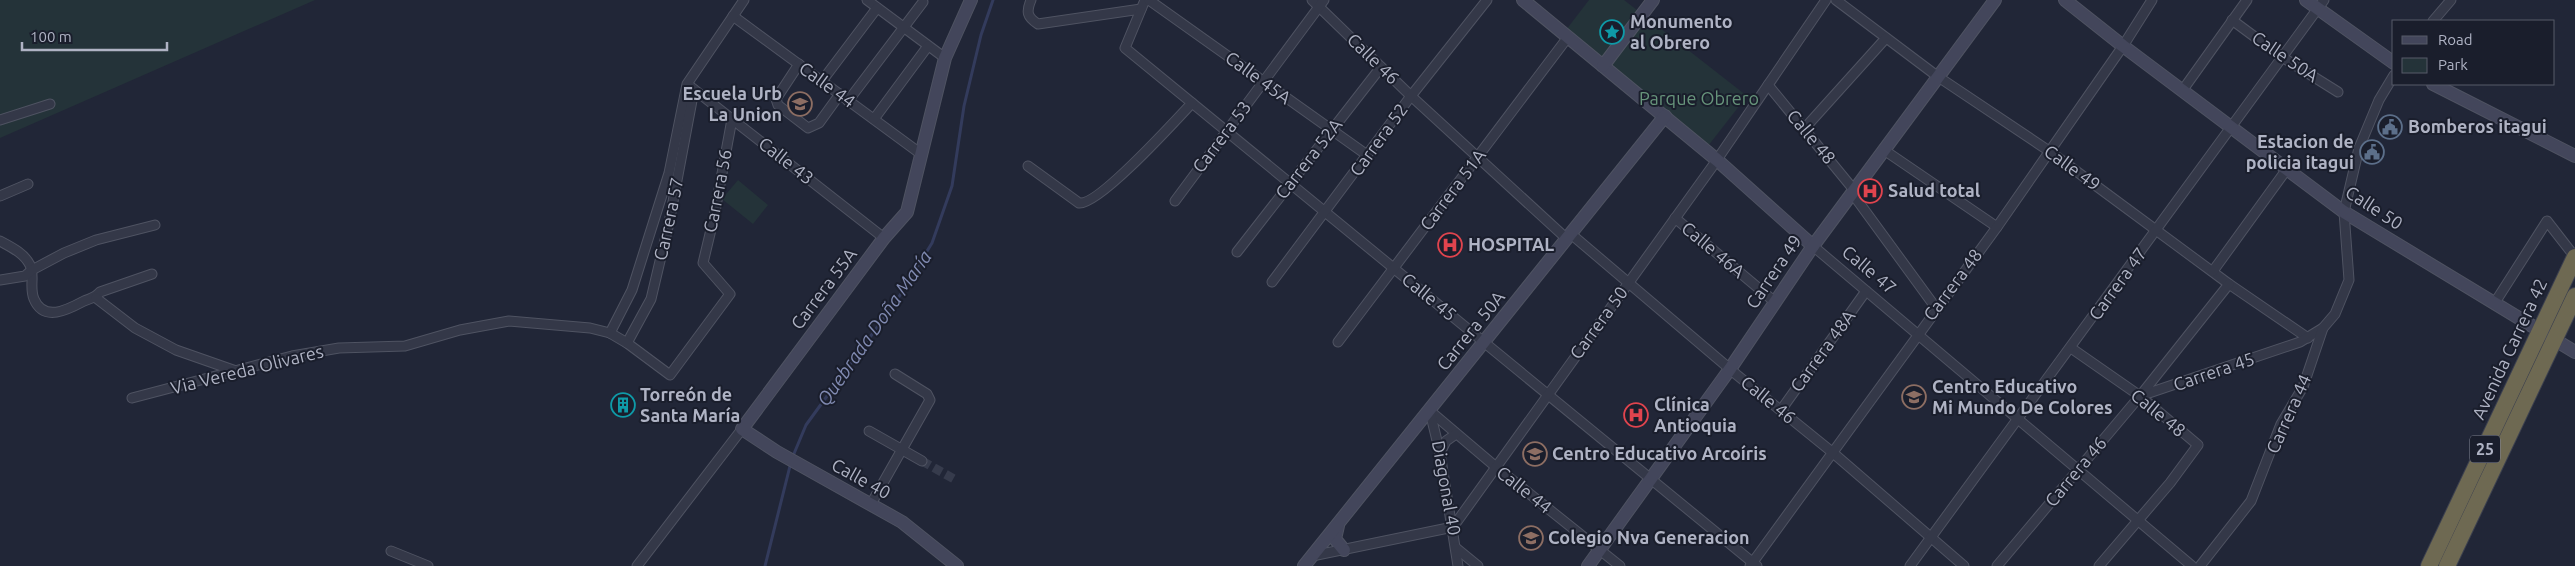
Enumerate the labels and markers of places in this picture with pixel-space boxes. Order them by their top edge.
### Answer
place label: Monumento al Obrero [1630,11,1733,52]
place icon: Monumento al Obrero [1599,19,1625,45]
place label: Escuela Urb La Union [683,83,782,124]
school or university icon: Escuela Urb La Union [787,91,813,117]
public building icon: Bomberos itagui [2377,114,2403,140]
place label: Bomberos itagui [2408,116,2547,136]
place label: Estacion de policia itagui [2246,131,2354,172]
public building icon: Estacion de policia itagui [2359,139,2385,165]
hospital icon: Salud total [1857,178,1883,204]
place label: Salud total [1888,180,1981,200]
hospital icon: HOSPITAL [1437,232,1463,258]
place label: HOSPITAL [1468,234,1554,254]
place label: Centro Educativo Mi Mundo De Colores [1932,376,2113,417]
place label: Torreón de Santa María [640,384,740,425]
school or university icon: Centro Educativo Mi Mundo De Colores [1901,384,1927,410]
building icon: Torreón de Santa María [610,392,636,418]
place label: Clínica Antioquia [1654,394,1737,435]
hospital icon: Clínica Antioquia [1623,402,1649,428]
school or university icon: Centro Educativo Arcoíris [1522,441,1548,467]
place label: Centro Educativo Arcoíris [1552,443,1767,463]
school or university icon: Colegio Nva Generacion [1518,525,1544,551]
place label: Colegio Nva Generacion [1548,527,1750,547]

